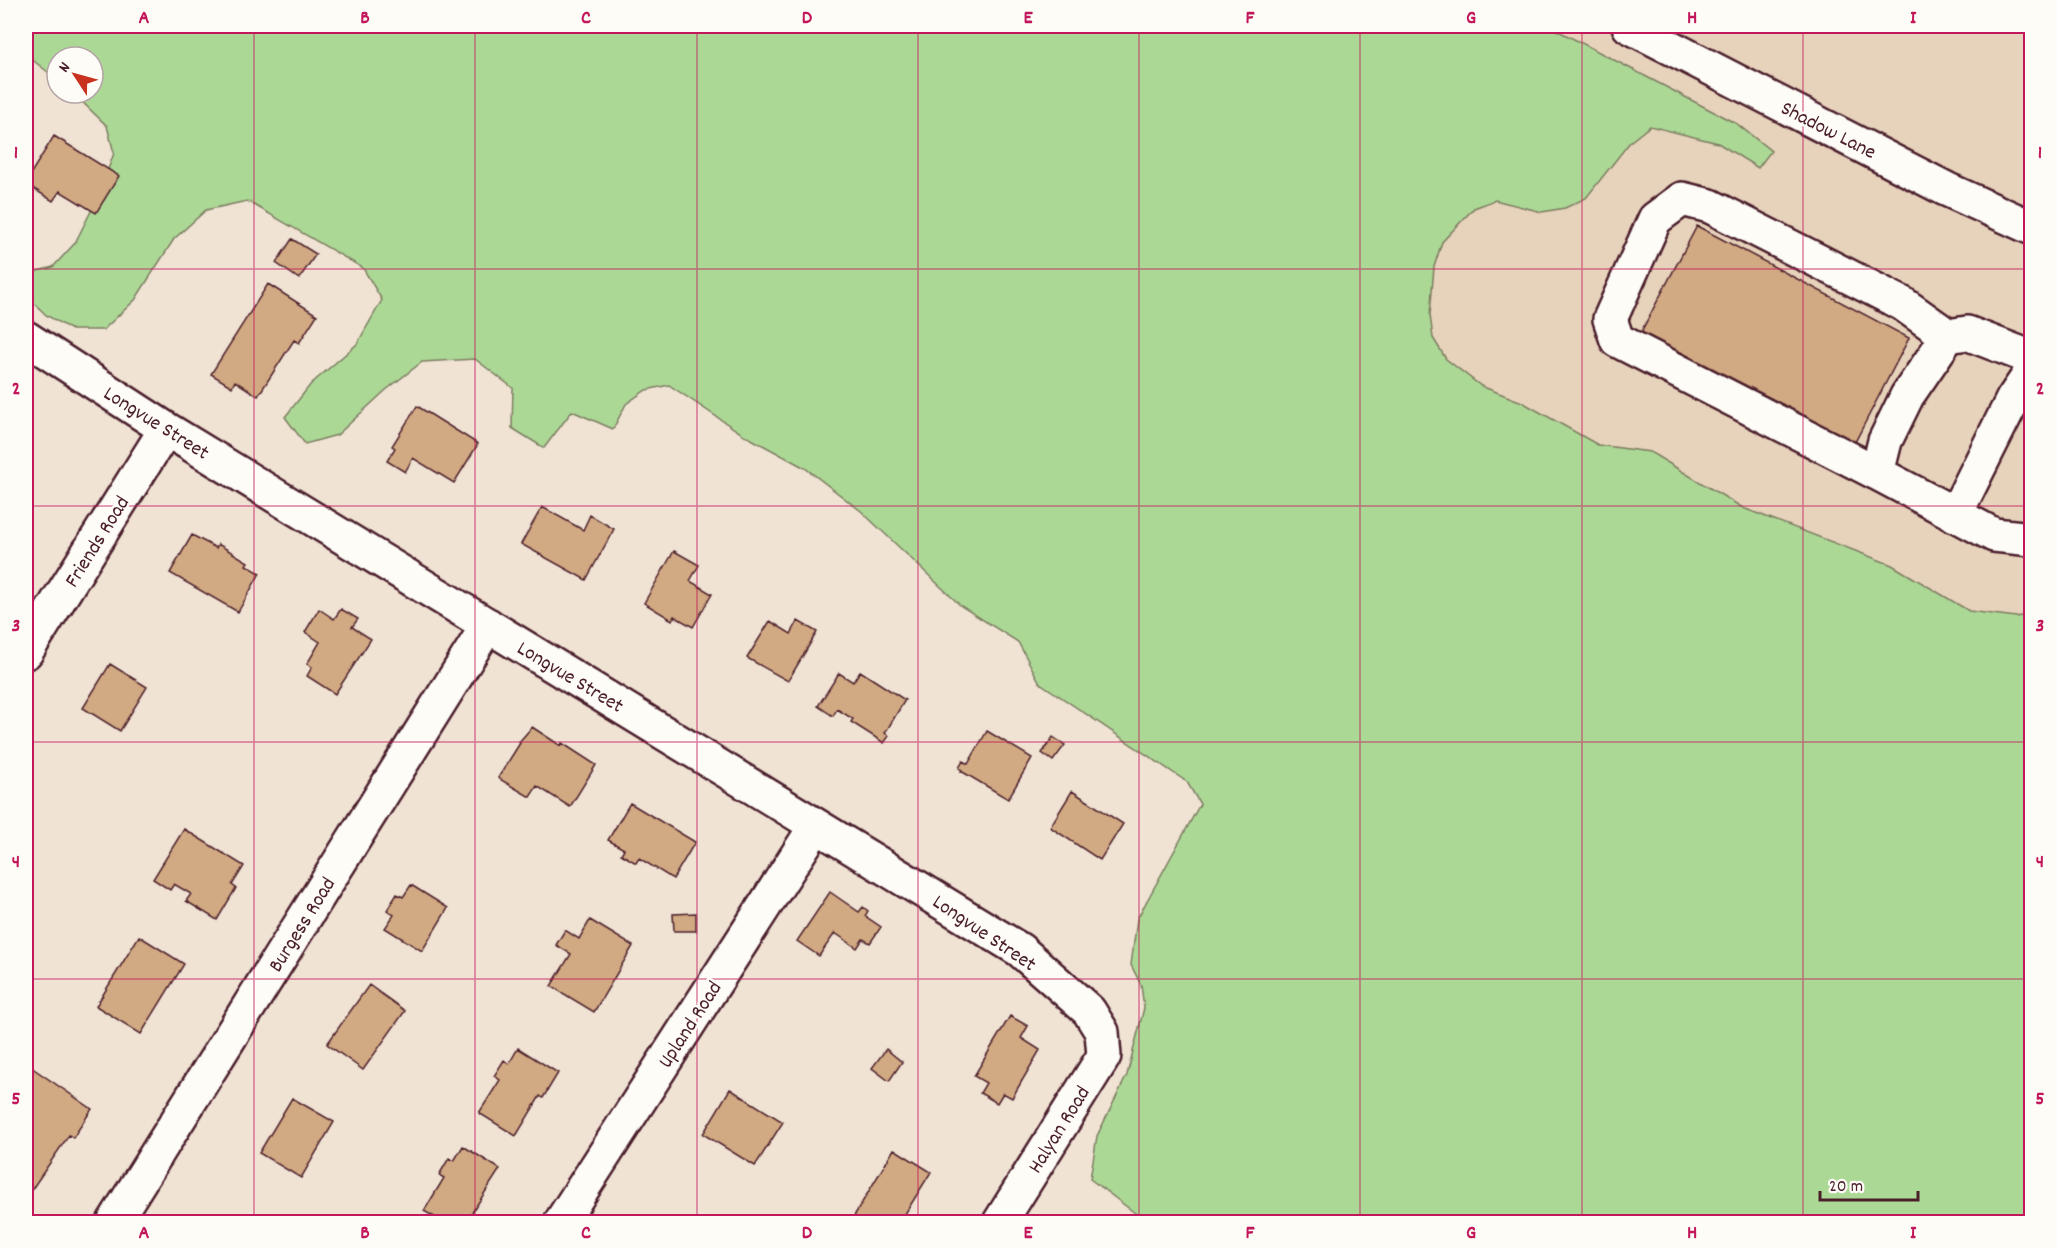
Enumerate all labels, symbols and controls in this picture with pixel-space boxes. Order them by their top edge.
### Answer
text: A [139,5,150,33]
text: B [360,5,370,33]
text: C [581,5,591,33]
text: D [802,5,813,33]
text: E [1023,5,1033,33]
text: F [1246,5,1256,33]
text: G [1466,5,1476,33]
text: H [1687,5,1697,33]
text: I [1910,5,1917,33]
north arrow [45,45,105,105]
text: N [53,58,77,78]
street label: Shadow Lane [1775,95,1881,169]
text: 1 [14,140,18,168]
text: 1 [2038,140,2042,168]
text: 2 [12,376,20,404]
text: 2 [2036,376,2044,404]
street label: Longvue Street [97,380,214,469]
street label: Friends Road [59,491,138,594]
text: 3 [12,613,20,641]
text: 3 [2036,613,2044,641]
street label: Longvue Street [510,635,629,722]
text: 4 [12,849,20,877]
text: 4 [2036,849,2044,877]
street label: Burgess Road [262,872,345,979]
street label: Longvue Street [925,889,1042,981]
street label: Upland Road [652,976,731,1075]
street label: Halyan Road [1022,1081,1099,1180]
text: 5 [11,1086,21,1114]
text: 5 [2035,1086,2045,1114]
scale bar [1820,1164,1918,1202]
text: 20 m [1829,1175,1863,1200]
text: A [139,1220,150,1248]
text: B [360,1220,370,1248]
text: C [581,1220,591,1248]
text: D [802,1220,813,1248]
text: E [1023,1220,1033,1248]
text: F [1246,1220,1256,1248]
text: G [1466,1220,1476,1248]
text: H [1687,1220,1697,1248]
text: I [1910,1220,1917,1248]

